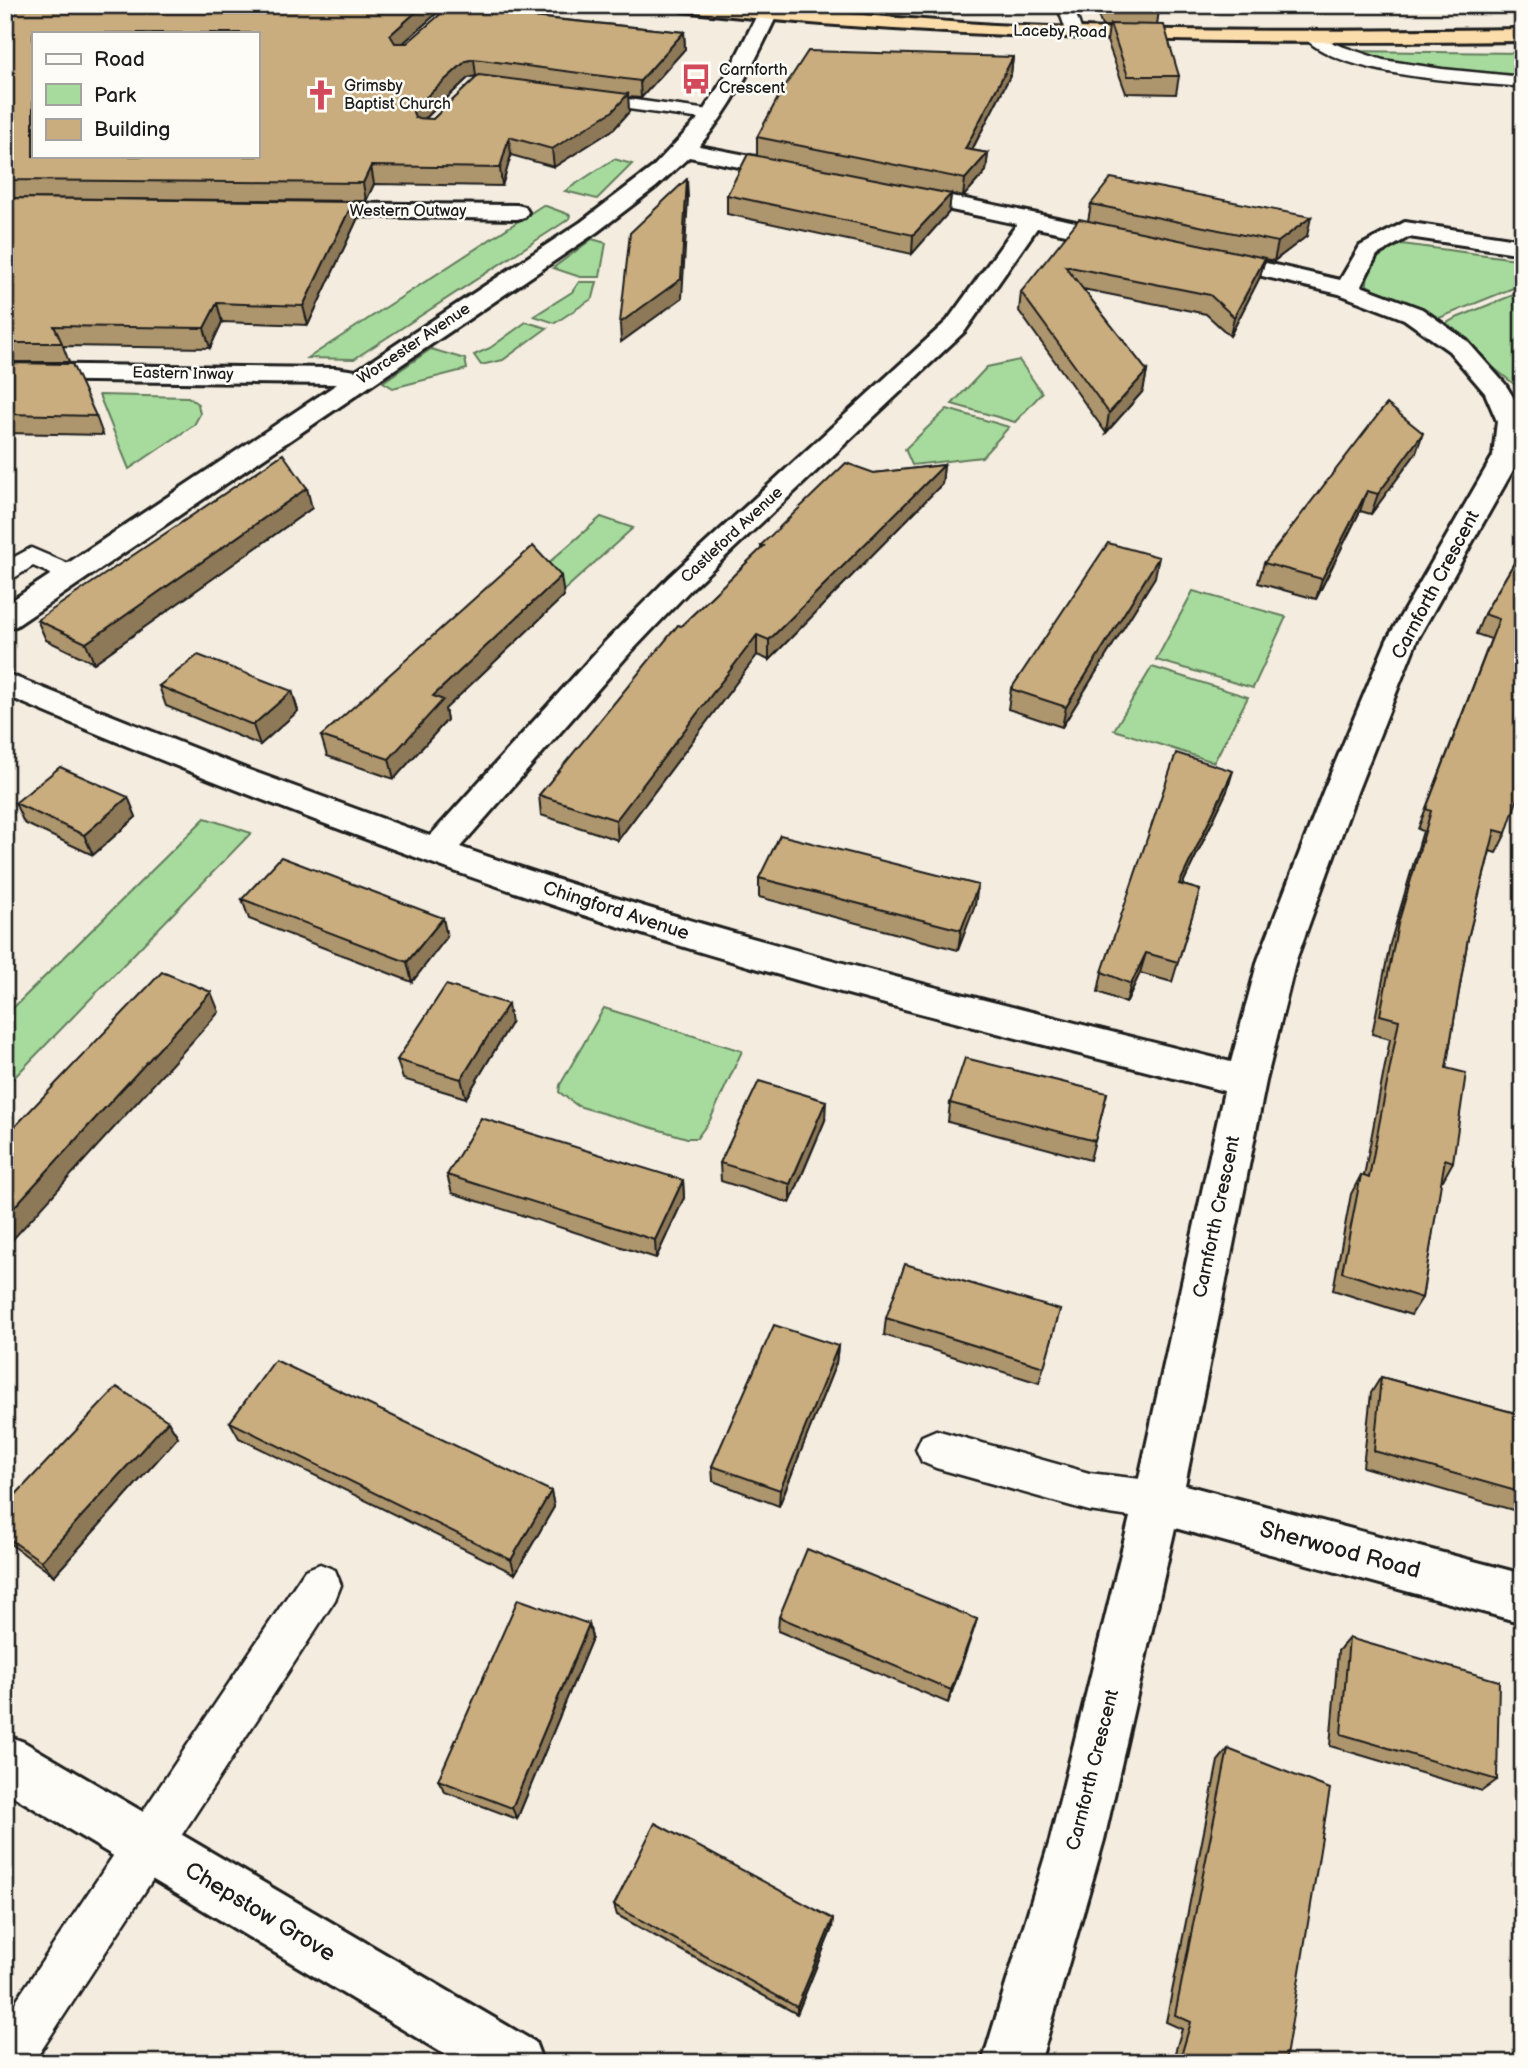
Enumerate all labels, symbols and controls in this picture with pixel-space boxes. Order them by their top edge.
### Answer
street label: Laceby Road [1013,22,1107,42]
legend [32,32,259,158]
text: Road [94,47,145,72]
place label: Carnforth Crescent [719,61,788,98]
bus stop icon: Carnforth Crescent [679,62,713,96]
place label: Grimsby Baptist Church [344,77,451,114]
church icon: Grimsby Baptist Church [304,78,338,112]
text: Park [94,83,137,108]
text: Building [94,117,170,142]
street label: Western Outway [349,202,467,221]
street label: Worcester Avenue [354,299,474,389]
street label: Eastern Inway [132,364,235,384]
street label: Castleford Avenue [677,483,787,587]
street label: Carnforth Crescent [1387,507,1485,663]
street label: Chingford Avenue [540,877,692,945]
street label: Carnforth Crescent [1189,1134,1245,1300]
street label: Sherwood Road [1257,1515,1423,1585]
street label: Carnforth Crescent [1062,1687,1124,1853]
street label: Chepstow Grove [180,1856,340,1968]

